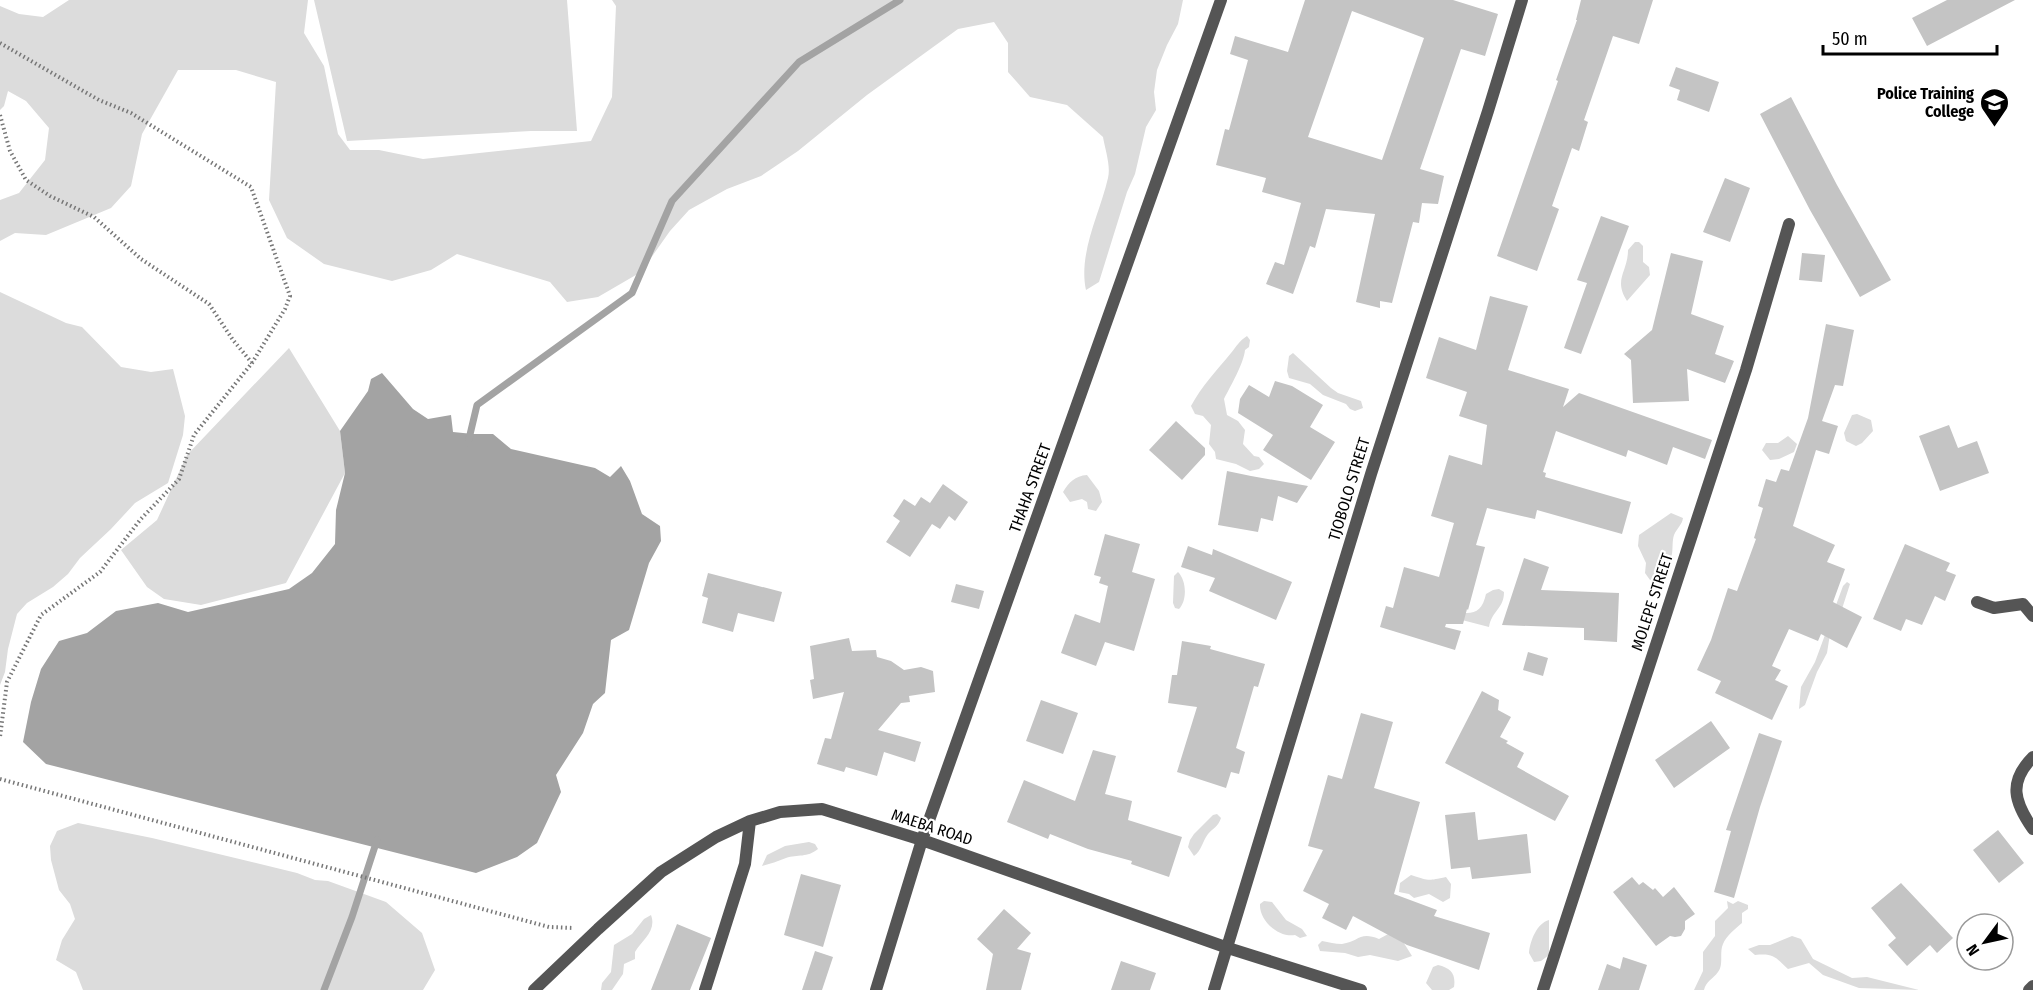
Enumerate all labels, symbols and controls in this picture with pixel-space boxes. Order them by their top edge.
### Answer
scale bar [1823,18,1997,56]
text: 50 m [1832,28,1868,50]
place label: Police Training College [1877,84,1974,121]
school or university icon: Police Training College [1979,86,2011,128]
street label: TJOBOLO STREET [1324,435,1374,543]
street label: THAHA STREET [1005,440,1055,535]
street label: MOLEPE STREET [1627,550,1677,653]
street label: MAEBA ROAD [889,805,975,849]
north arrow [1955,912,2015,972]
text: N [1962,941,1983,959]

